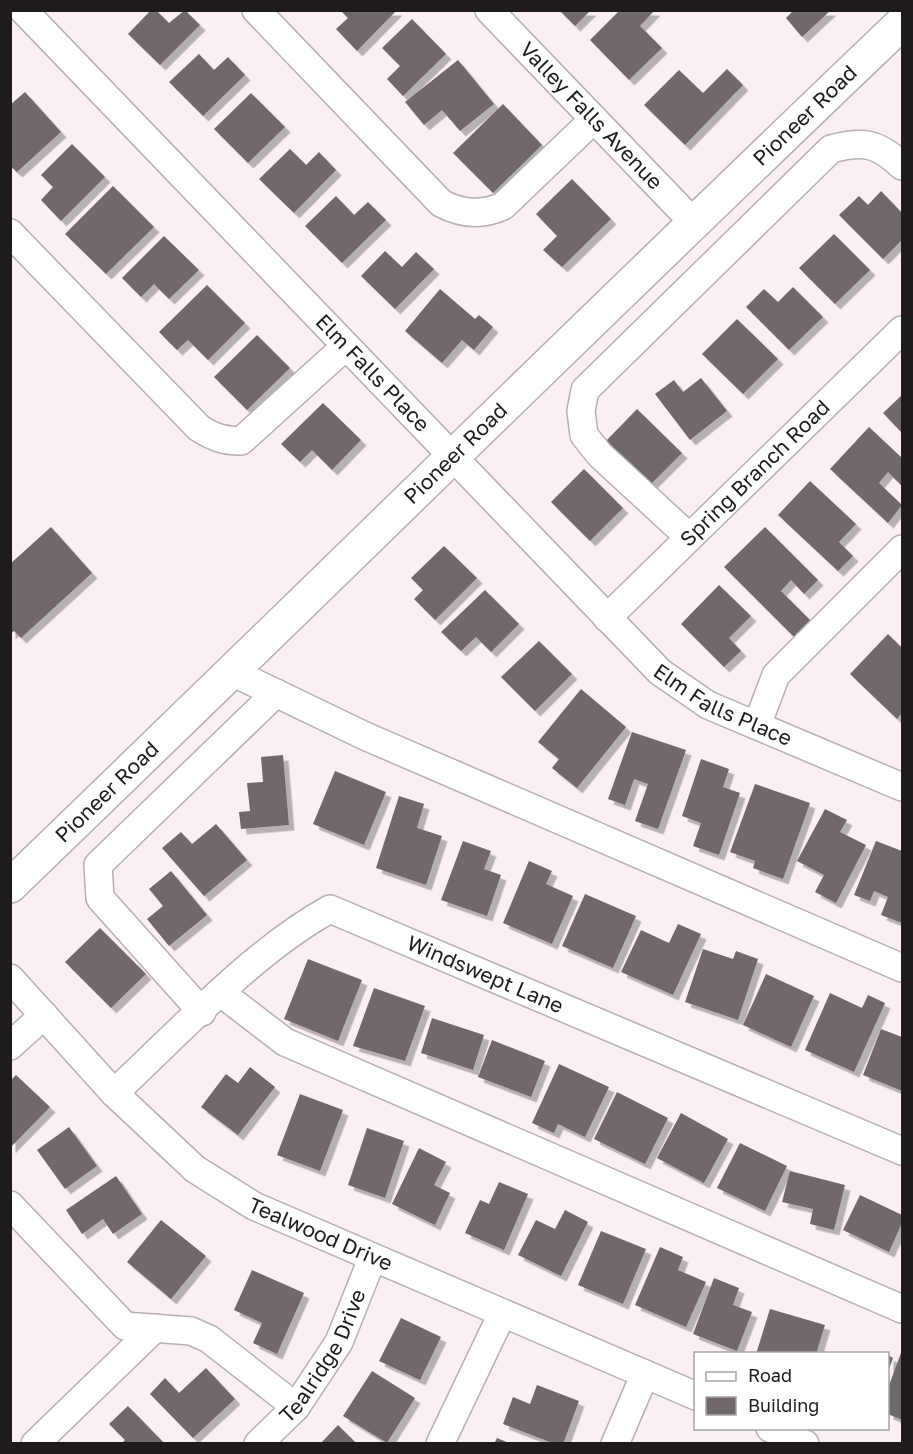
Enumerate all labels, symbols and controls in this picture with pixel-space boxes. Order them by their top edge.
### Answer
street label: Valley Falls Avenue [515,36,669,194]
street label: Pioneer Road [747,59,862,171]
street label: Elm Falls Place [311,308,436,437]
street label: Spring Branch Road [674,394,835,552]
street label: Pioneer Road [398,397,512,509]
street label: Elm Falls Place [649,657,796,751]
street label: Pioneer Road [49,735,164,848]
street label: Windswept Lane [403,929,568,1018]
street label: Tealwood Drive [245,1191,397,1276]
street label: Tealridge Drive [274,1285,371,1428]
legend [694,1352,889,1430]
text: Road [748,1364,792,1386]
text: Building [748,1394,819,1416]

